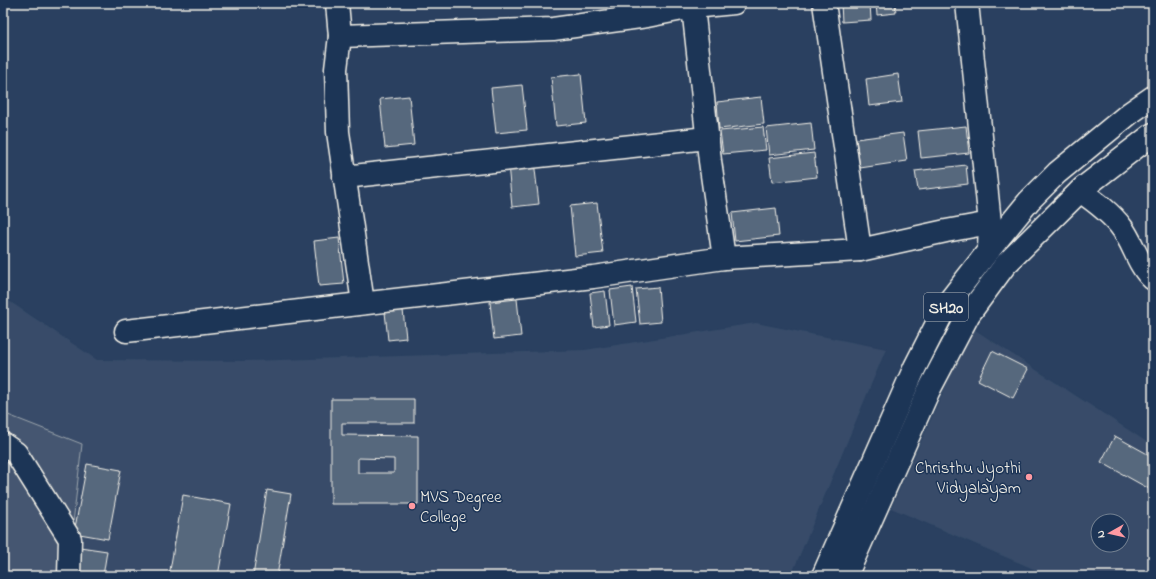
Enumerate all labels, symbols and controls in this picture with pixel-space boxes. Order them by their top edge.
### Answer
road number: SH20 [924,293,968,321]
place label: Christhu Jyothi Vidyalayam [915,456,1021,502]
marker: Christhu Jyothi Vidyalayam [1024,472,1034,482]
place label: MVS Degree College [420,485,502,532]
marker: MVS Degree College [407,501,417,511]
north arrow [1090,513,1130,553]
text: N [1093,529,1110,539]

